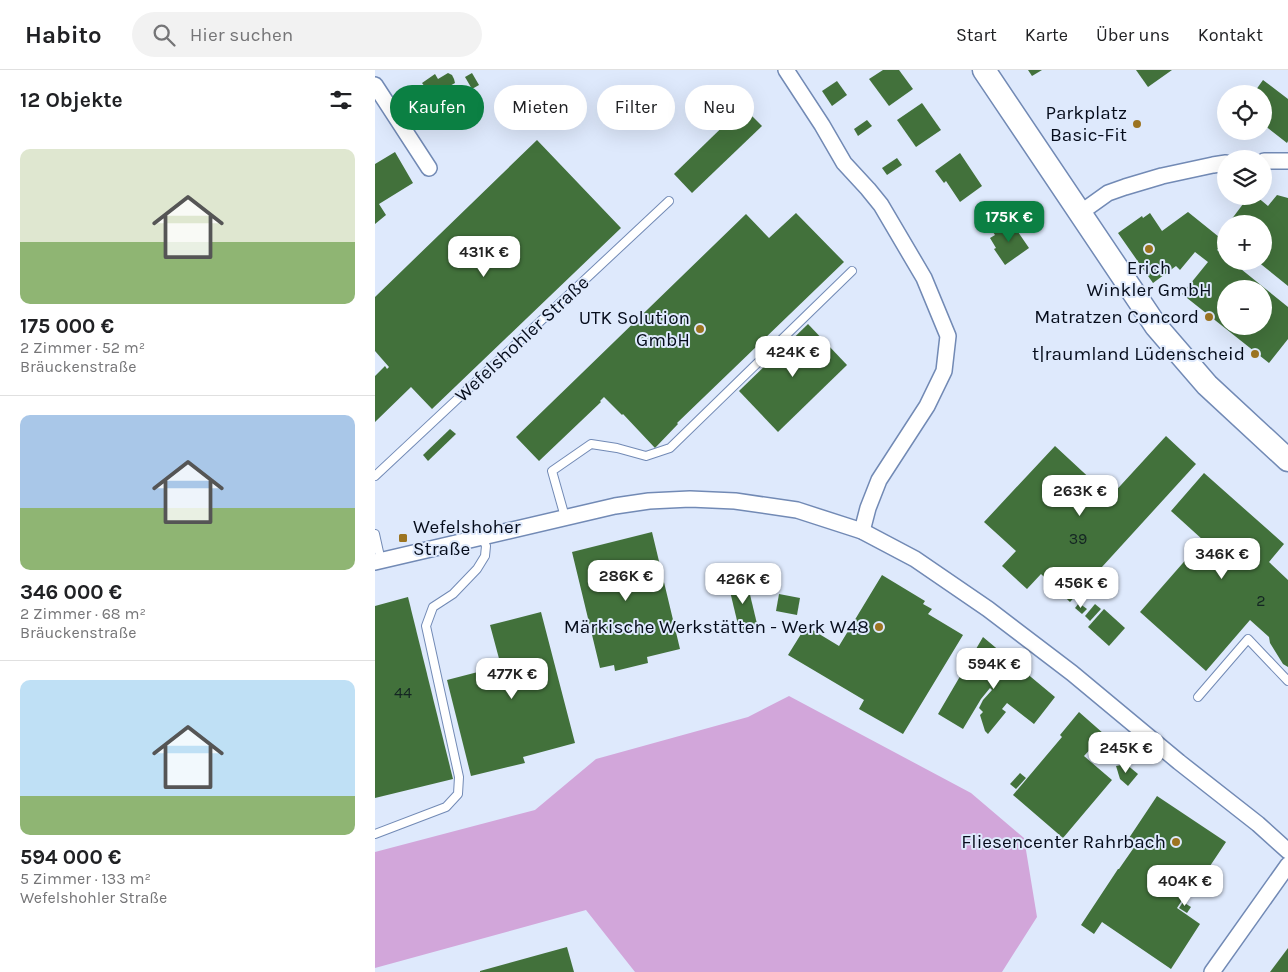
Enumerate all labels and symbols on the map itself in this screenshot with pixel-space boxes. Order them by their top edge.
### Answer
place label: Parkplatz Basic-Fit [1045,102,1127,146]
marker: Parkplatz Basic-Fit [1131,118,1143,130]
pin: 175K € [968,200,1050,243]
pin: 431K € [443,236,525,278]
marker: Erich Winkler GmbH [1143,243,1155,255]
place label: Erich Winkler GmbH [1086,257,1212,301]
street label: Wefelshohler Straße [451,271,593,407]
place label: Matratzen Concord [1034,306,1199,328]
place label: UTK Solution GmbH [579,307,690,351]
marker: Matratzen Concord [1203,311,1215,323]
marker: UTK Solution GmbH [694,323,706,335]
pin: 424K € [752,336,834,378]
place label: t|raumland Lüdenscheid [1032,343,1245,365]
marker: t|raumland Lüdenscheid [1249,348,1261,360]
pin: 263K € [1039,474,1121,517]
place label: Wefelshoher Straße [413,516,521,560]
house number: 39 [1069,529,1087,548]
marker: Wefelshoher Straße [397,532,409,544]
pin: 346K € [1181,538,1263,580]
pin: 286K € [585,560,667,602]
pin: 426K € [702,562,784,605]
pin: 456K € [1040,566,1122,609]
house number: 2 [1256,591,1266,610]
place label: Märkische Werkstätten - Werk W48 [564,616,869,638]
marker: Märkische Werkstätten - Werk W48 [873,621,885,633]
pin: 594K € [953,648,1035,690]
pin: 477K € [471,658,553,700]
house number: 44 [394,683,412,702]
pin: 245K € [1085,732,1167,774]
place label: Fliesencenter Rahrbach [961,831,1166,853]
marker: Fliesencenter Rahrbach [1170,836,1182,848]
pin: 404K € [1144,864,1226,907]

